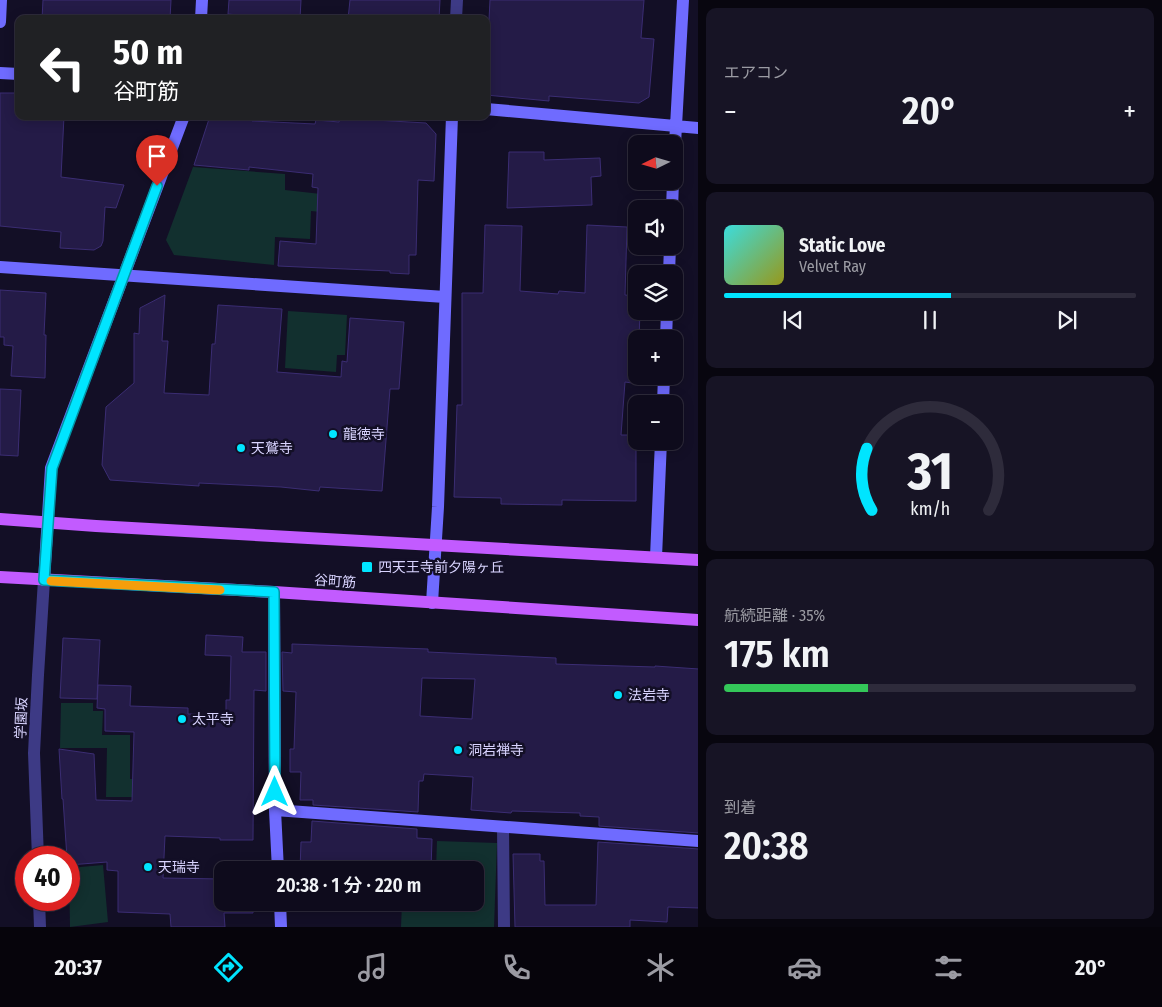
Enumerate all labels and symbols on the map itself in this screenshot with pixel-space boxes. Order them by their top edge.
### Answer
pin [136,135,178,186]
north arrow [628,135,682,190]
place label: 龍徳寺 [343,426,385,443]
marker: 龍徳寺 [327,428,339,440]
place label: 天鷲寺 [251,440,293,457]
marker: 天鷲寺 [235,442,247,454]
place label: 四天王寺前夕陽ヶ丘 [378,559,504,576]
marker: 四天王寺前夕陽ヶ丘 [360,560,374,574]
street label: 谷町筋 [313,572,357,591]
place label: 法岩寺 [628,687,670,704]
marker: 法岩寺 [612,689,624,701]
street label: 学園坂 [12,697,31,739]
place label: 太平寺 [192,711,234,728]
marker: 太平寺 [176,713,188,725]
place label: 洞岩禅寺 [468,742,524,759]
marker: 洞岩禅寺 [452,744,464,756]
position arrow [248,765,300,817]
speed limit sign: 40 [15,846,80,911]
place label: 天瑞寺 [158,859,200,876]
marker: 天瑞寺 [142,861,154,873]

